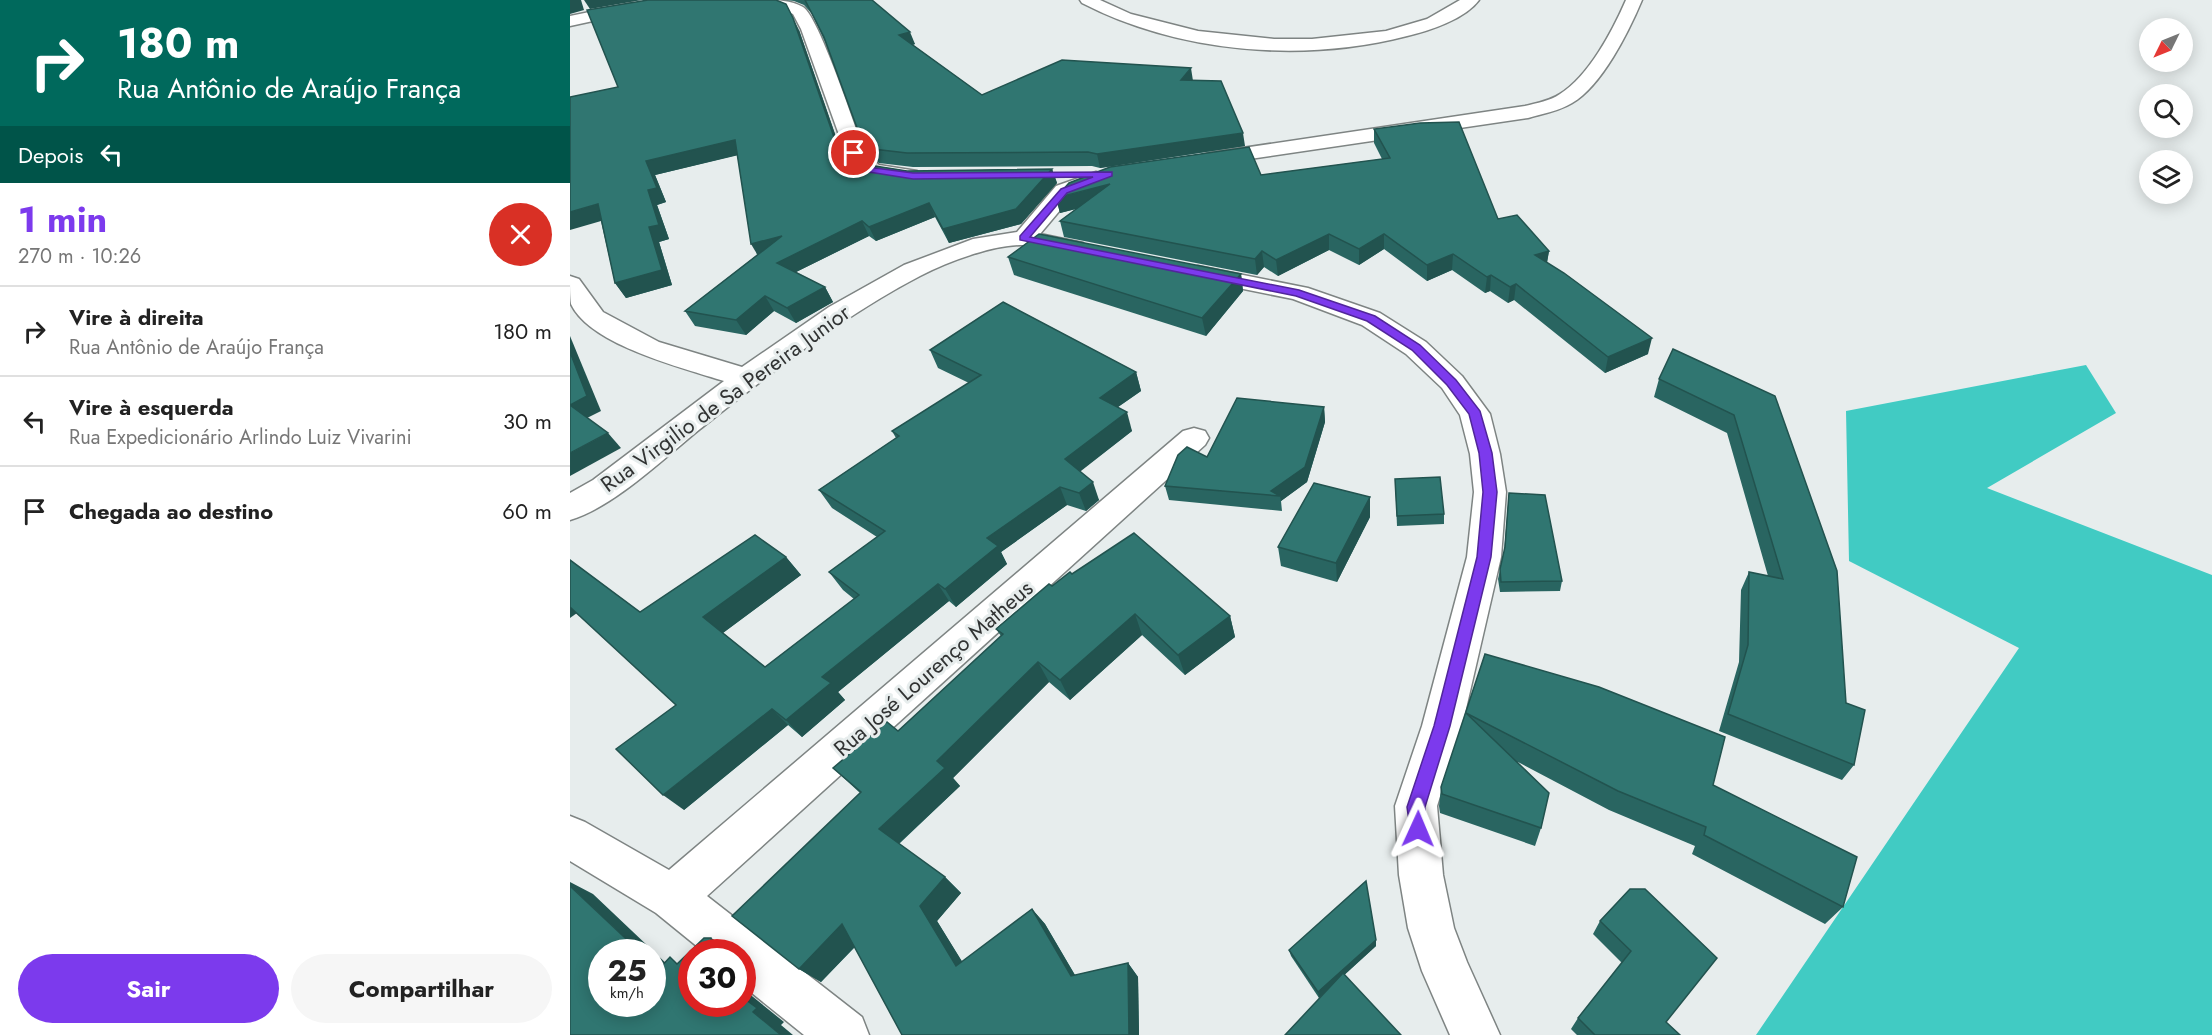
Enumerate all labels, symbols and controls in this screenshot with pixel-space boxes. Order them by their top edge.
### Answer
text: 180 m [117,13,240,74]
north arrow [2139,18,2193,72]
map controls [2139,18,2193,204]
icon: right [18,24,96,102]
text: Rua Antônio de Araújo França [117,69,461,108]
button: search [2139,84,2193,138]
pin [828,127,879,178]
icon: arrive [837,136,870,169]
icon: left [95,138,128,171]
text: Depois [18,139,83,171]
button: layers [2139,150,2193,204]
text: 1 min [18,193,107,245]
button: close [489,203,552,266]
text: 270 m · 10:26 [18,242,141,271]
street label: Rua Virgilio de Sa Pereira Junior [594,296,857,499]
text: Vire à direita [69,301,204,333]
icon: right [18,315,51,348]
text: 180 m [493,315,552,347]
text: Rua Antônio de Araújo França [69,333,324,362]
text: Vire à esquerda [69,391,234,423]
icon: left [18,405,51,438]
text: 30 m [503,405,552,437]
text: Rua Expedicionário Arlindo Luiz Vivarini [69,423,412,452]
icon: arrive [18,495,51,528]
text: Chegada ao destino [69,495,273,527]
text: 60 m [502,495,552,527]
street label: Rua José Lourenço Matheus [826,572,1040,764]
position arrow [1386,797,1450,861]
speed limit sign: 30 [678,939,756,1017]
text: 25 [607,949,647,992]
button: Sair [18,954,279,1023]
button: Compartilhar [291,954,552,1023]
text: km/h [610,982,644,1004]

